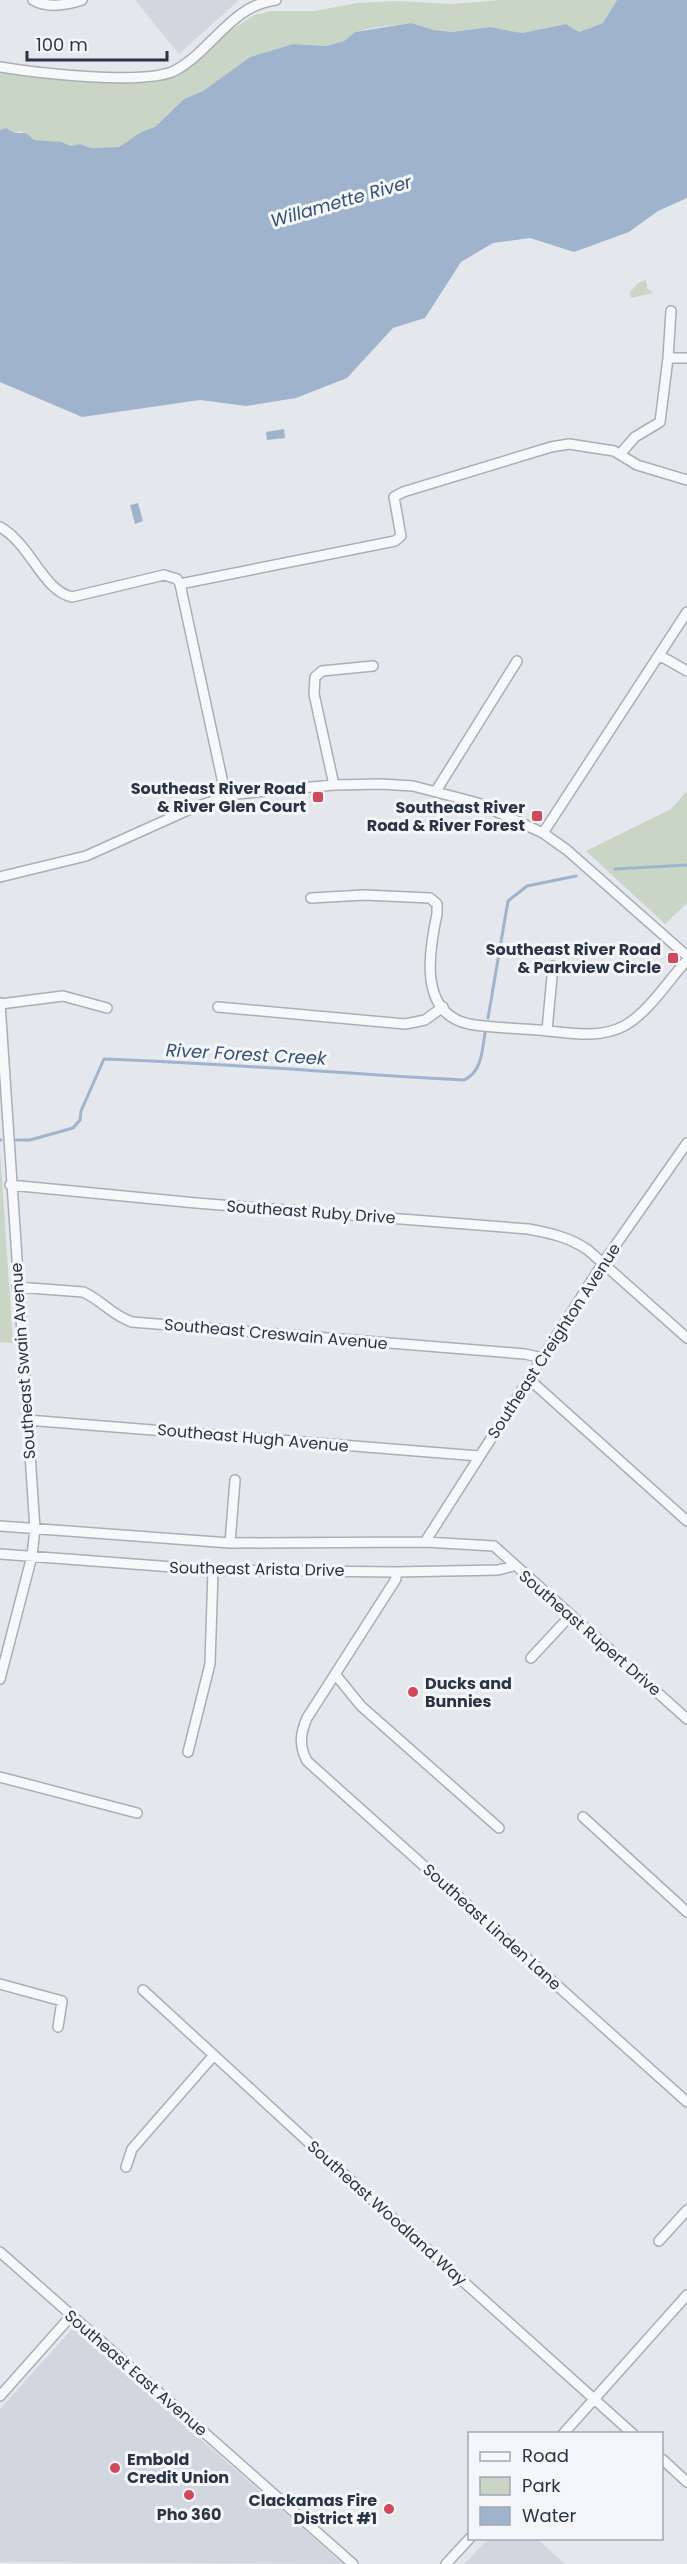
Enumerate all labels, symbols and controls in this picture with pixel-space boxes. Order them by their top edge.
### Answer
scale bar [27,24,166,62]
text: 100 m [36,32,88,57]
water label: Willamette River [268,169,416,233]
place label: Southeast River Road & River Glen Court [131,777,306,818]
marker: Southeast River Road & River Glen Court [311,790,325,804]
place label: Southeast River Road & River Forest [367,796,525,837]
marker: Southeast River Road & River Forest [530,809,544,823]
place label: Southeast River Road & Parkview Circle [486,938,661,979]
marker: Southeast River Road & Parkview Circle [666,951,680,965]
water label: River Forest Creek [165,1037,328,1071]
street label: Southeast Ruby Drive [226,1195,396,1229]
street label: Southeast Creighton Avenue [482,1239,626,1443]
street label: Southeast Swain Avenue [5,1262,41,1460]
street label: Southeast Creswain Avenue [163,1313,389,1355]
street label: Southeast Hugh Avenue [156,1418,350,1458]
street label: Southeast Arista Drive [169,1556,345,1582]
street label: Southeast Rupert Drive [514,1565,666,1701]
place label: Ducks and Bunnies [425,1672,512,1713]
marker: Ducks and Bunnies [406,1685,420,1699]
street label: Southeast Linden Lane [418,1858,566,1996]
street label: Southeast Woodland Way [302,2135,472,2291]
street label: Southeast East Avenue [60,2304,213,2442]
legend [468,2432,663,2540]
text: Road [522,2443,569,2468]
place label: Embold Credit Union [127,2448,229,2489]
marker: Embold Credit Union [108,2461,122,2475]
text: Park [522,2473,561,2498]
marker: Pho 360 [182,2488,196,2502]
place label: Clackamas Fire District #1 [248,2489,377,2530]
marker: Clackamas Fire District #1 [382,2502,396,2516]
place label: Pho 360 [157,2503,221,2526]
text: Water [522,2503,576,2528]

